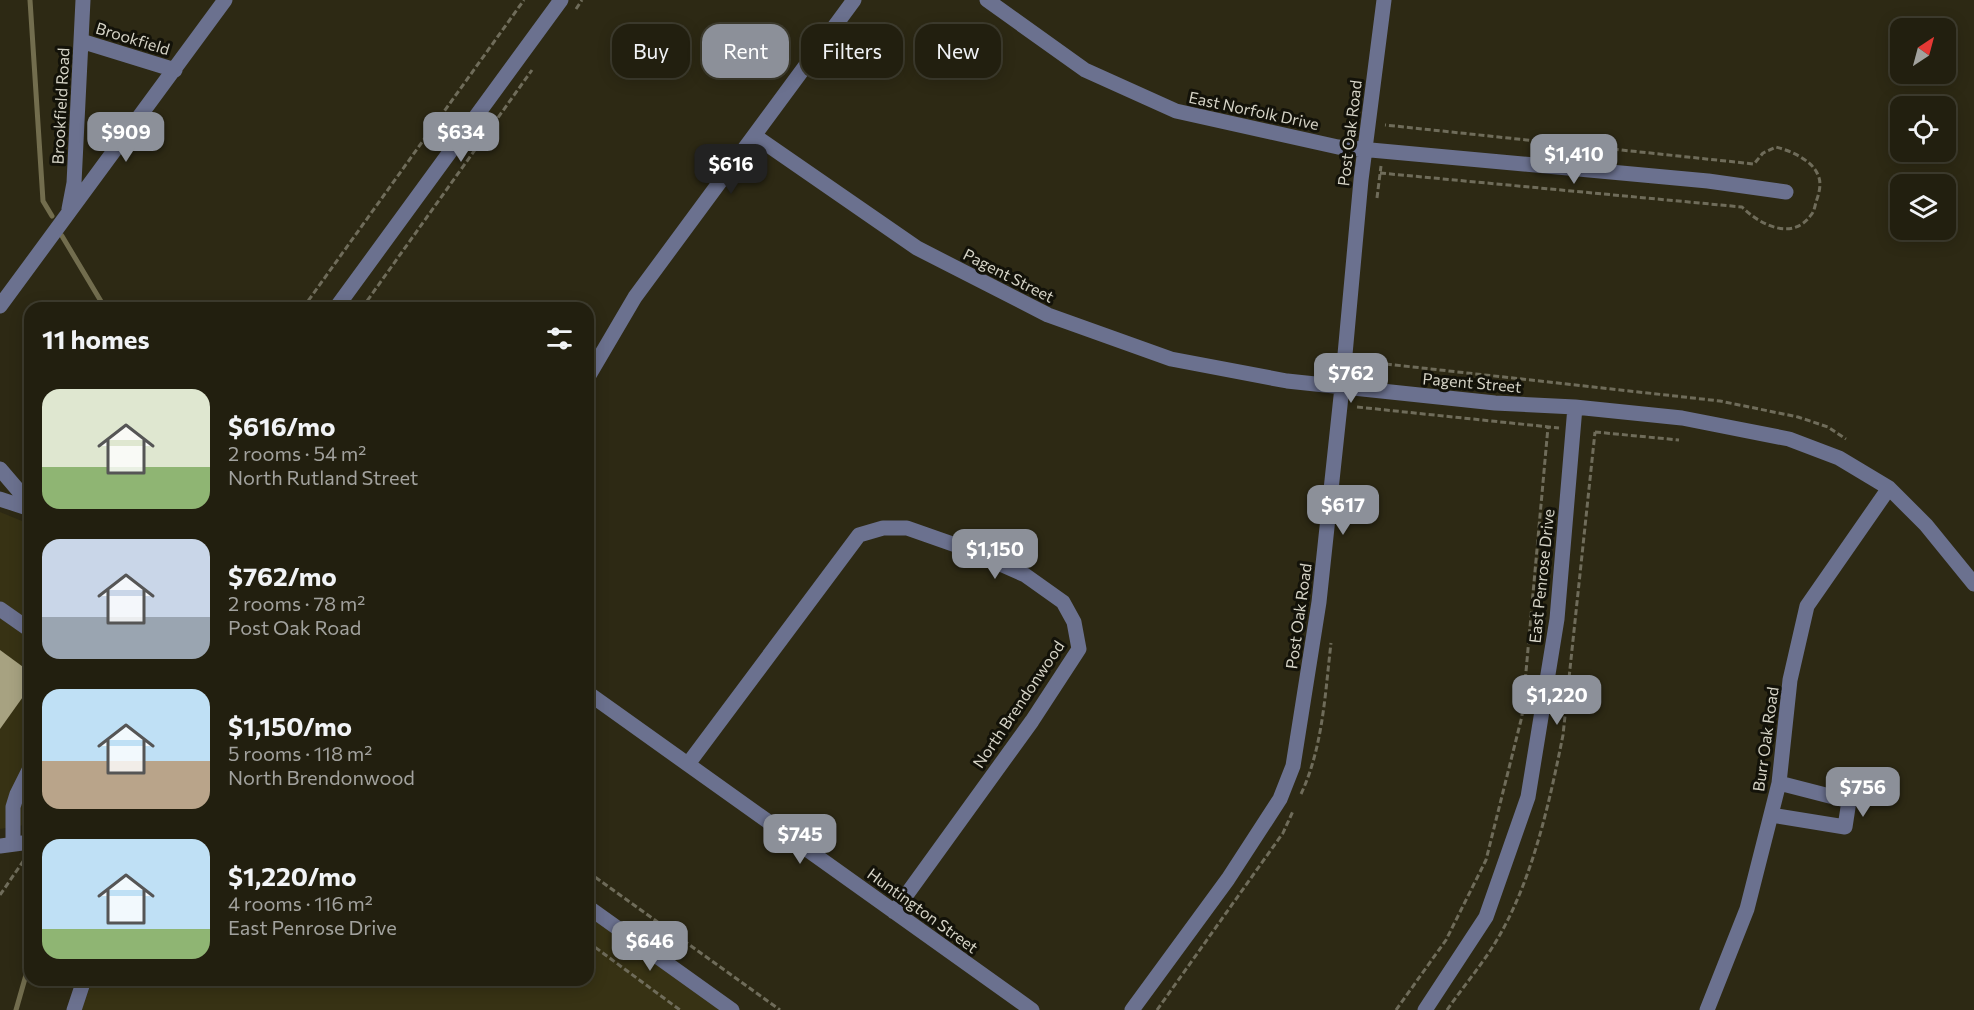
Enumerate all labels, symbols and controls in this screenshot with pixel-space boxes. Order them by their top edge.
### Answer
street label: Brookfield [94,18,172,58]
north arrow [1890,18,1956,84]
map controls [1890,18,1956,240]
chip: Buy [612,24,690,78]
chip: Rent [702,24,789,78]
chip: Filters [801,24,903,78]
chip: New [915,24,1001,78]
street label: Brookfield Road [47,47,73,165]
street label: Post Oak Road [1333,79,1365,187]
street label: East Norfolk Drive [1187,87,1321,133]
button: locate [1890,96,1956,162]
pin: $909 [90,112,162,163]
pin: $634 [425,112,497,163]
text: $909 [101,119,151,143]
text: $634 [437,119,485,143]
pin: $1,410 [1525,134,1623,185]
text: $1,410 [1544,141,1604,165]
pin: $616 [695,144,767,195]
text: $616 [708,151,754,175]
button: layers [1890,174,1956,240]
street label: Pagent Street [960,244,1058,306]
icon: filters [543,322,576,355]
text: 11 homes [42,323,150,354]
pin: $762 [1315,353,1387,404]
text: $762 [1328,360,1374,384]
street label: Pagent Street [1422,368,1523,396]
text: $616/mo [228,410,335,441]
icon: home [90,413,162,485]
text: 2 rooms · 54 m² [228,441,366,465]
text: North Rutland Street [228,465,418,489]
pin: $617 [1307,485,1379,536]
text: $617 [1321,492,1365,516]
street label: East Penrose Drive [1524,508,1558,644]
pin: $1,150 [946,529,1044,580]
text: $1,150 [966,536,1024,560]
text: $762/mo [228,560,337,591]
street label: Post Oak Road [1281,562,1315,670]
icon: home [90,563,162,635]
text: 2 rooms · 78 m² [228,591,365,615]
text: Post Oak Road [228,615,361,639]
street label: North Brendonwood [968,637,1068,771]
pin: $1,220 [1508,675,1606,726]
text: $1,220 [1526,682,1588,706]
street label: Burr Oak Road [1748,685,1782,793]
text: $1,150/mo [228,710,352,741]
icon: home [90,713,162,785]
text: 5 rooms · 118 m² [228,741,372,765]
text: North Brendonwood [228,765,415,789]
pin: $756 [1827,767,1899,818]
text: $756 [1840,774,1886,798]
pin: $745 [764,814,836,865]
text: $745 [777,821,823,845]
text: $1,220/mo [228,860,357,891]
icon: home [90,863,162,935]
street label: Huntington Street [864,863,982,957]
text: 4 rooms · 116 m² [228,891,373,915]
text: East Penrose Drive [228,915,397,939]
pin: $646 [614,921,686,972]
text: $646 [626,928,674,952]

